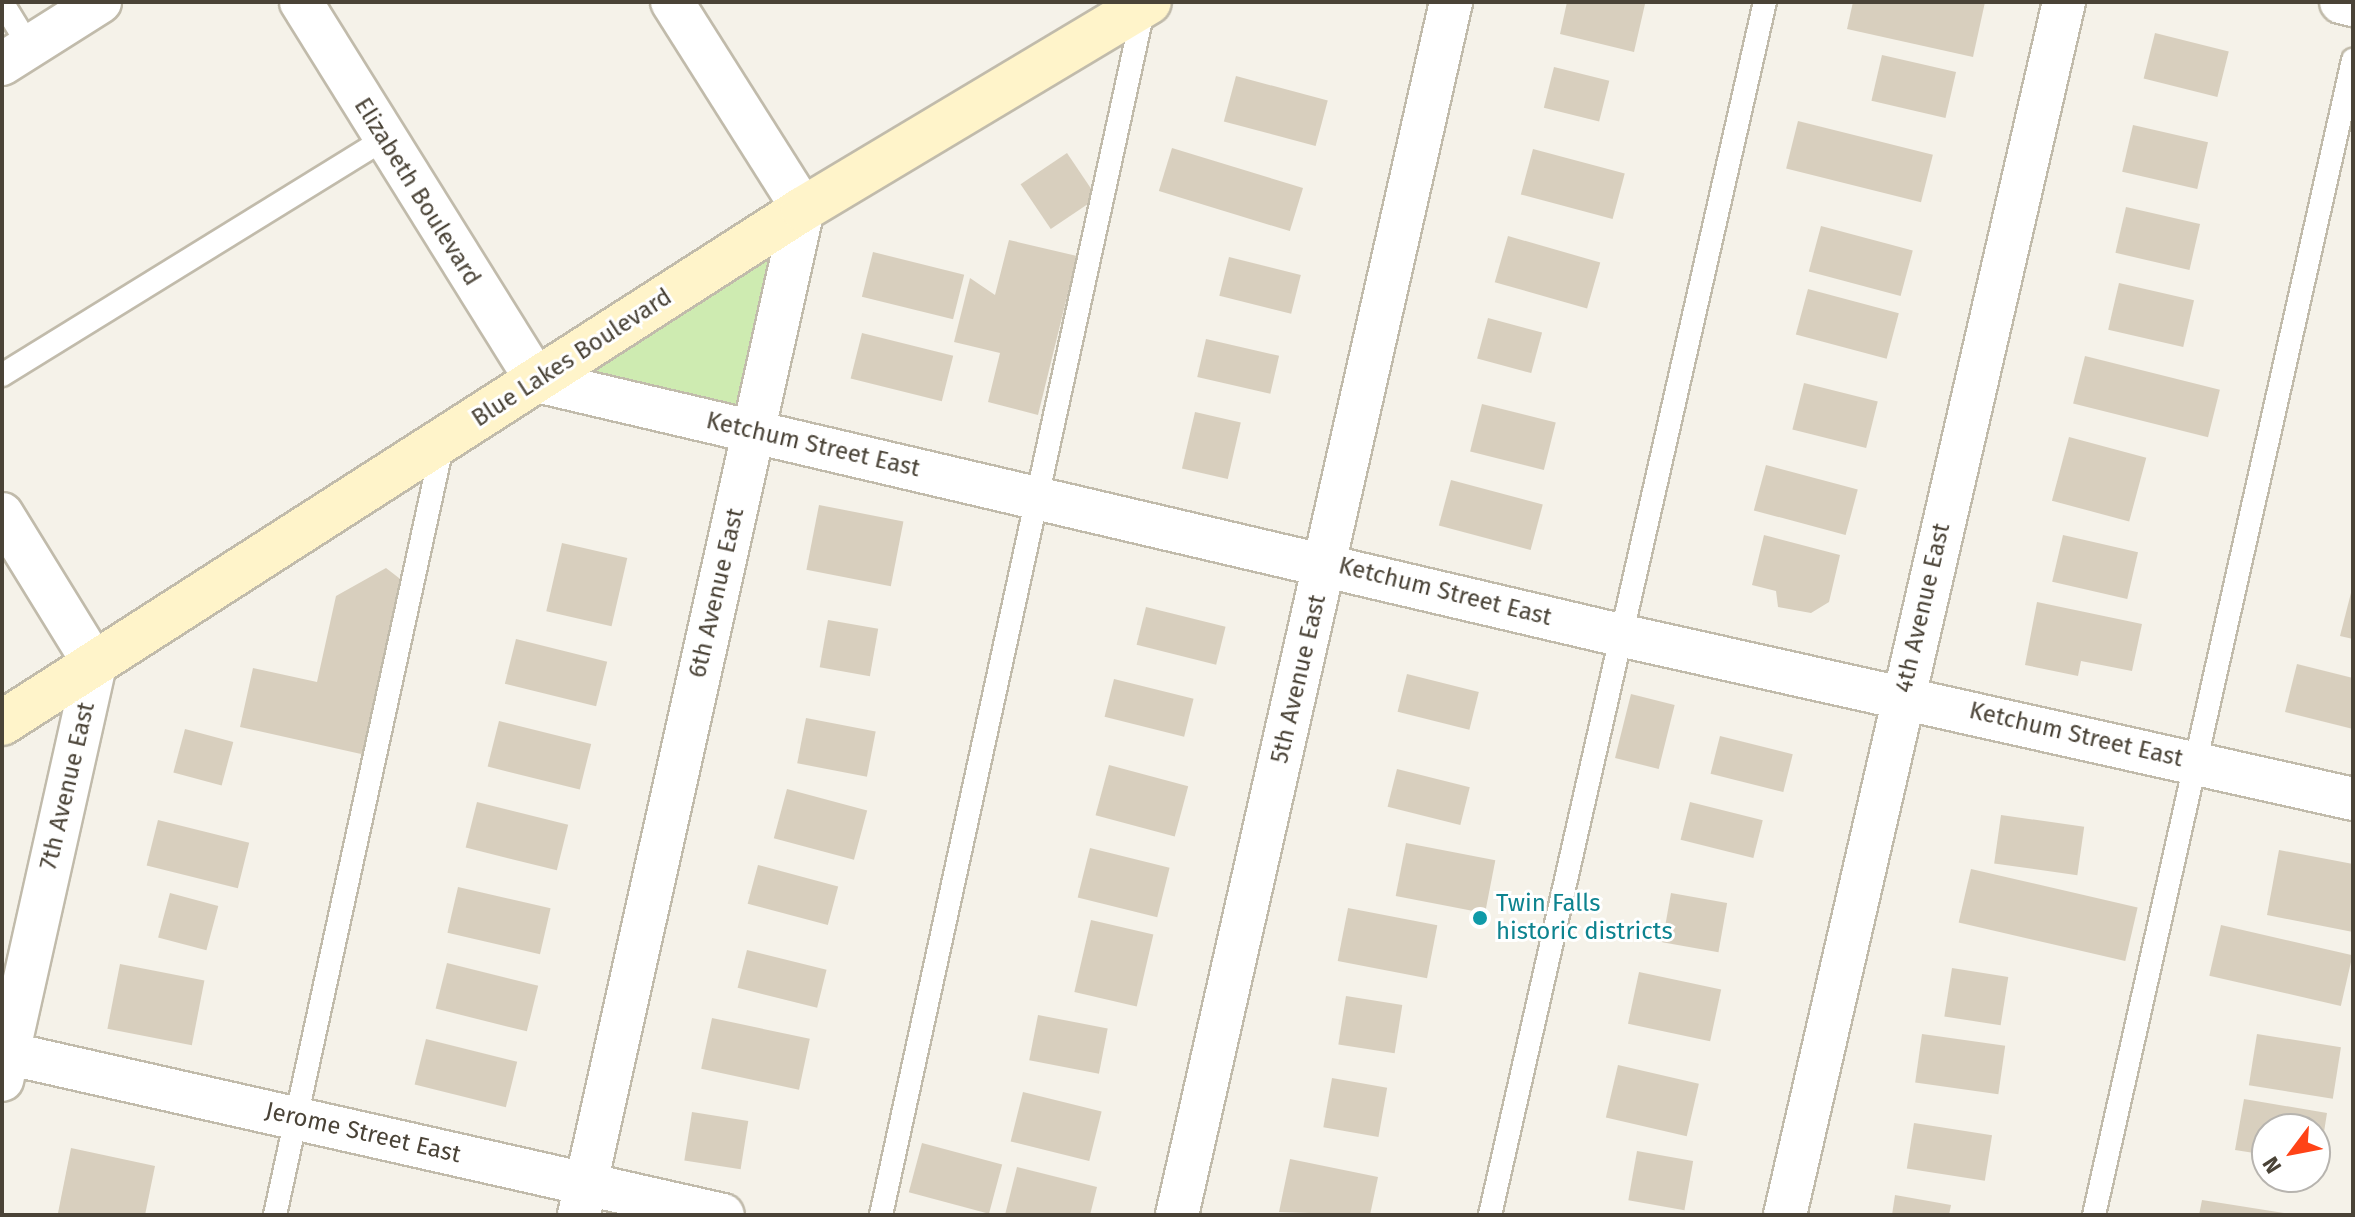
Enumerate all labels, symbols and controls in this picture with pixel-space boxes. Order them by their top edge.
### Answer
street label: Elizabeth Boulevard [348,93,486,291]
street label: Blue Lakes Boulevard [467,283,677,433]
street label: Ketchum Street East [703,406,923,484]
street label: 6th Avenue East [683,505,751,681]
street label: 4th Avenue East [1889,520,1957,696]
street label: Ketchum Street East [1336,552,1554,632]
street label: 5th Avenue East [1266,592,1332,766]
street label: Ketchum Street East [1966,696,2186,774]
street label: 7th Avenue East [35,699,101,873]
place label: Twin Falls historic districts [1496,890,1673,946]
marker: Twin Falls historic districts [1471,909,1489,927]
street label: Jerome Street East [262,1097,464,1169]
north arrow [2251,1113,2331,1193]
text: N [2257,1152,2287,1178]

